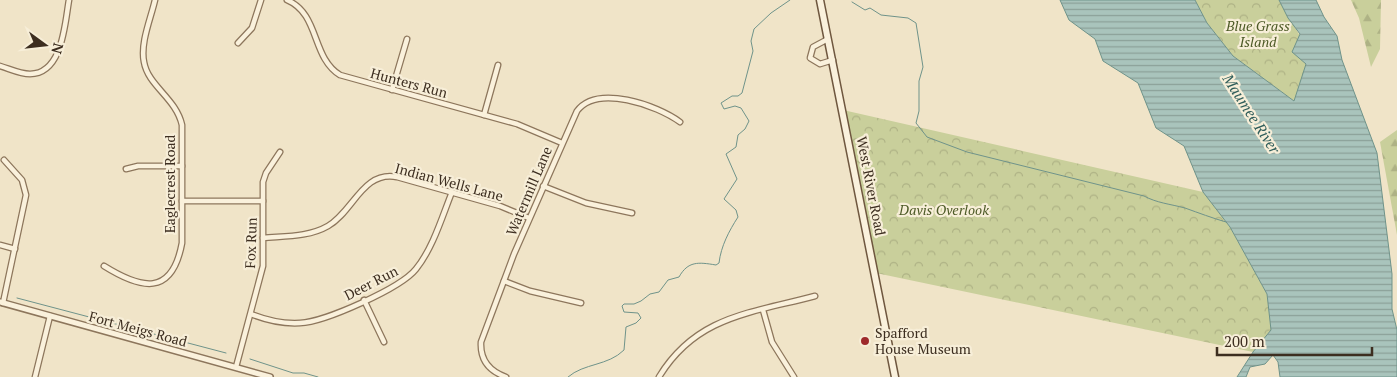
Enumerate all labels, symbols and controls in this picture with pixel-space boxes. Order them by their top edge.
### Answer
park label: Blue Grass Island [1225,16,1290,51]
north arrow [20,20,70,70]
text: N [47,41,69,56]
street label: Hunters Run [369,63,450,102]
water label: Maumee River [1218,69,1286,158]
street label: Eaglecrest Road [160,134,179,233]
street label: West River Road [853,135,890,237]
street label: Watermill Lane [501,143,556,238]
street label: Indian Wells Lane [393,158,505,205]
park label: Davis Overlook [898,200,989,219]
street label: Fox Run [240,216,261,269]
street label: Deer Run [341,261,402,304]
street label: Fort Meigs Road [87,306,189,351]
place label: Spafford House Museum [875,323,971,358]
scale bar [1217,324,1372,356]
text: 200 m [1224,331,1265,351]
marker: Spafford House Museum [859,335,871,347]

